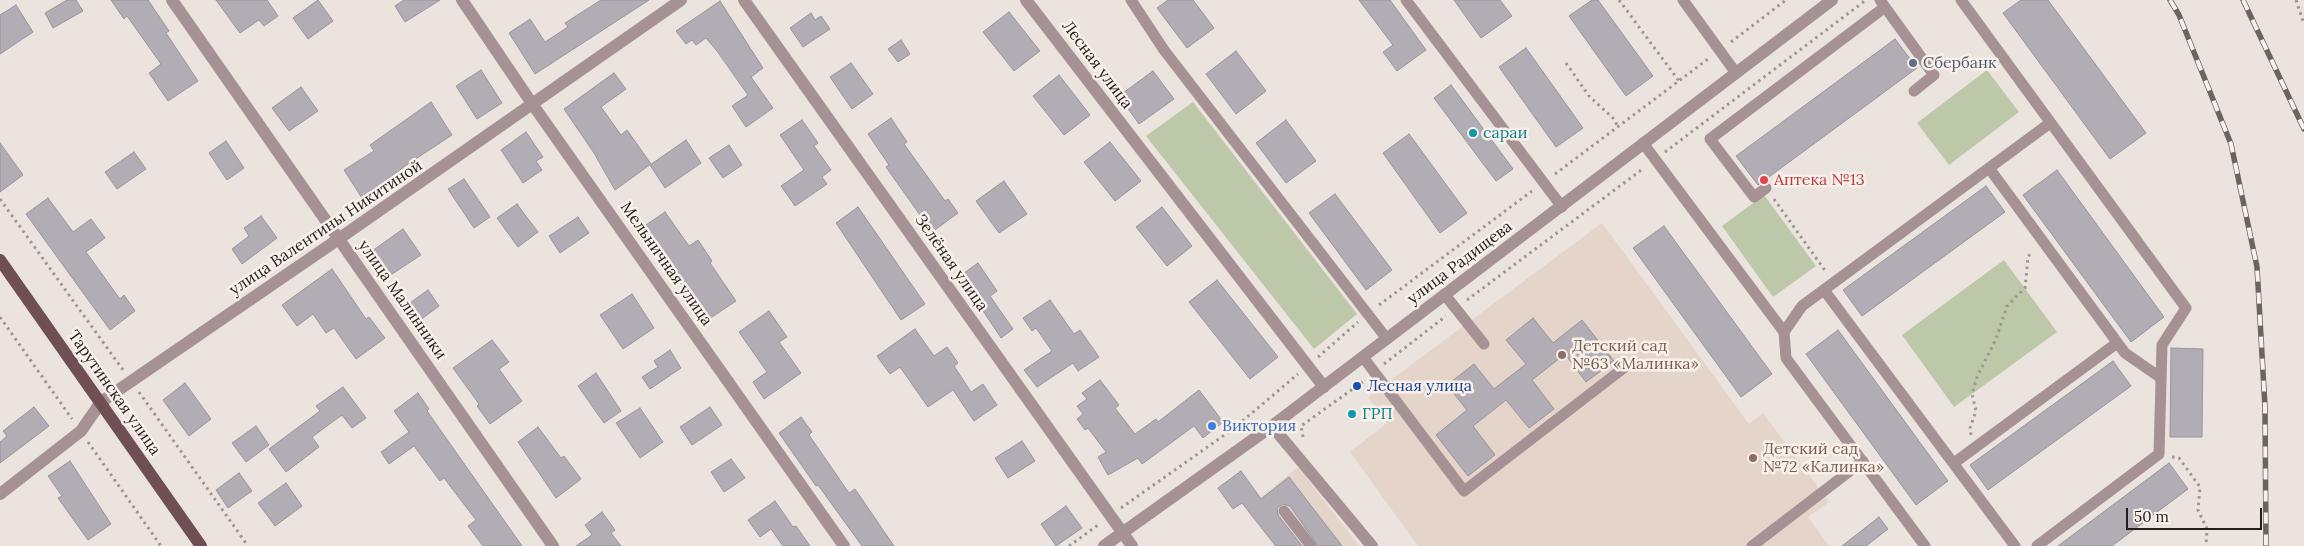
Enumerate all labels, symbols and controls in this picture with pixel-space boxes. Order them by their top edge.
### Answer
street label: Лесная улица [1058,17,1136,113]
place label: Сбербанк [1923,53,1997,73]
marker: Сбербанк [1907,57,1919,69]
place label: сараи [1483,123,1528,143]
marker: сараи [1467,127,1479,139]
street label: улица Валентины Никитиной [226,156,426,300]
place label: Аптека №13 [1774,170,1865,190]
marker: Аптека №13 [1758,174,1770,186]
street label: Мельничная улица [616,198,716,330]
street label: Зелёная улица [911,211,991,315]
street label: улица Радищева [1404,217,1516,309]
street label: улица Малинники [354,237,450,363]
street label: Тарутинская улица [64,327,164,459]
place label: Детский сад №63 «Малинка» [1572,336,1699,374]
marker: Детский сад №63 «Малинка» [1556,349,1568,361]
place label: Лесная улица [1367,376,1472,396]
marker: Лесная улица [1351,380,1363,392]
place label: ГРП [1362,404,1393,424]
marker: ГРП [1346,408,1358,420]
place label: Виктория [1222,416,1296,436]
marker: Виктория [1206,420,1218,432]
place label: Детский сад №72 «Калинка» [1763,439,1884,477]
marker: Детский сад №72 «Калинка» [1747,452,1759,464]
scale bar [2129,498,2265,530]
text: 50 m [2134,507,2169,526]

